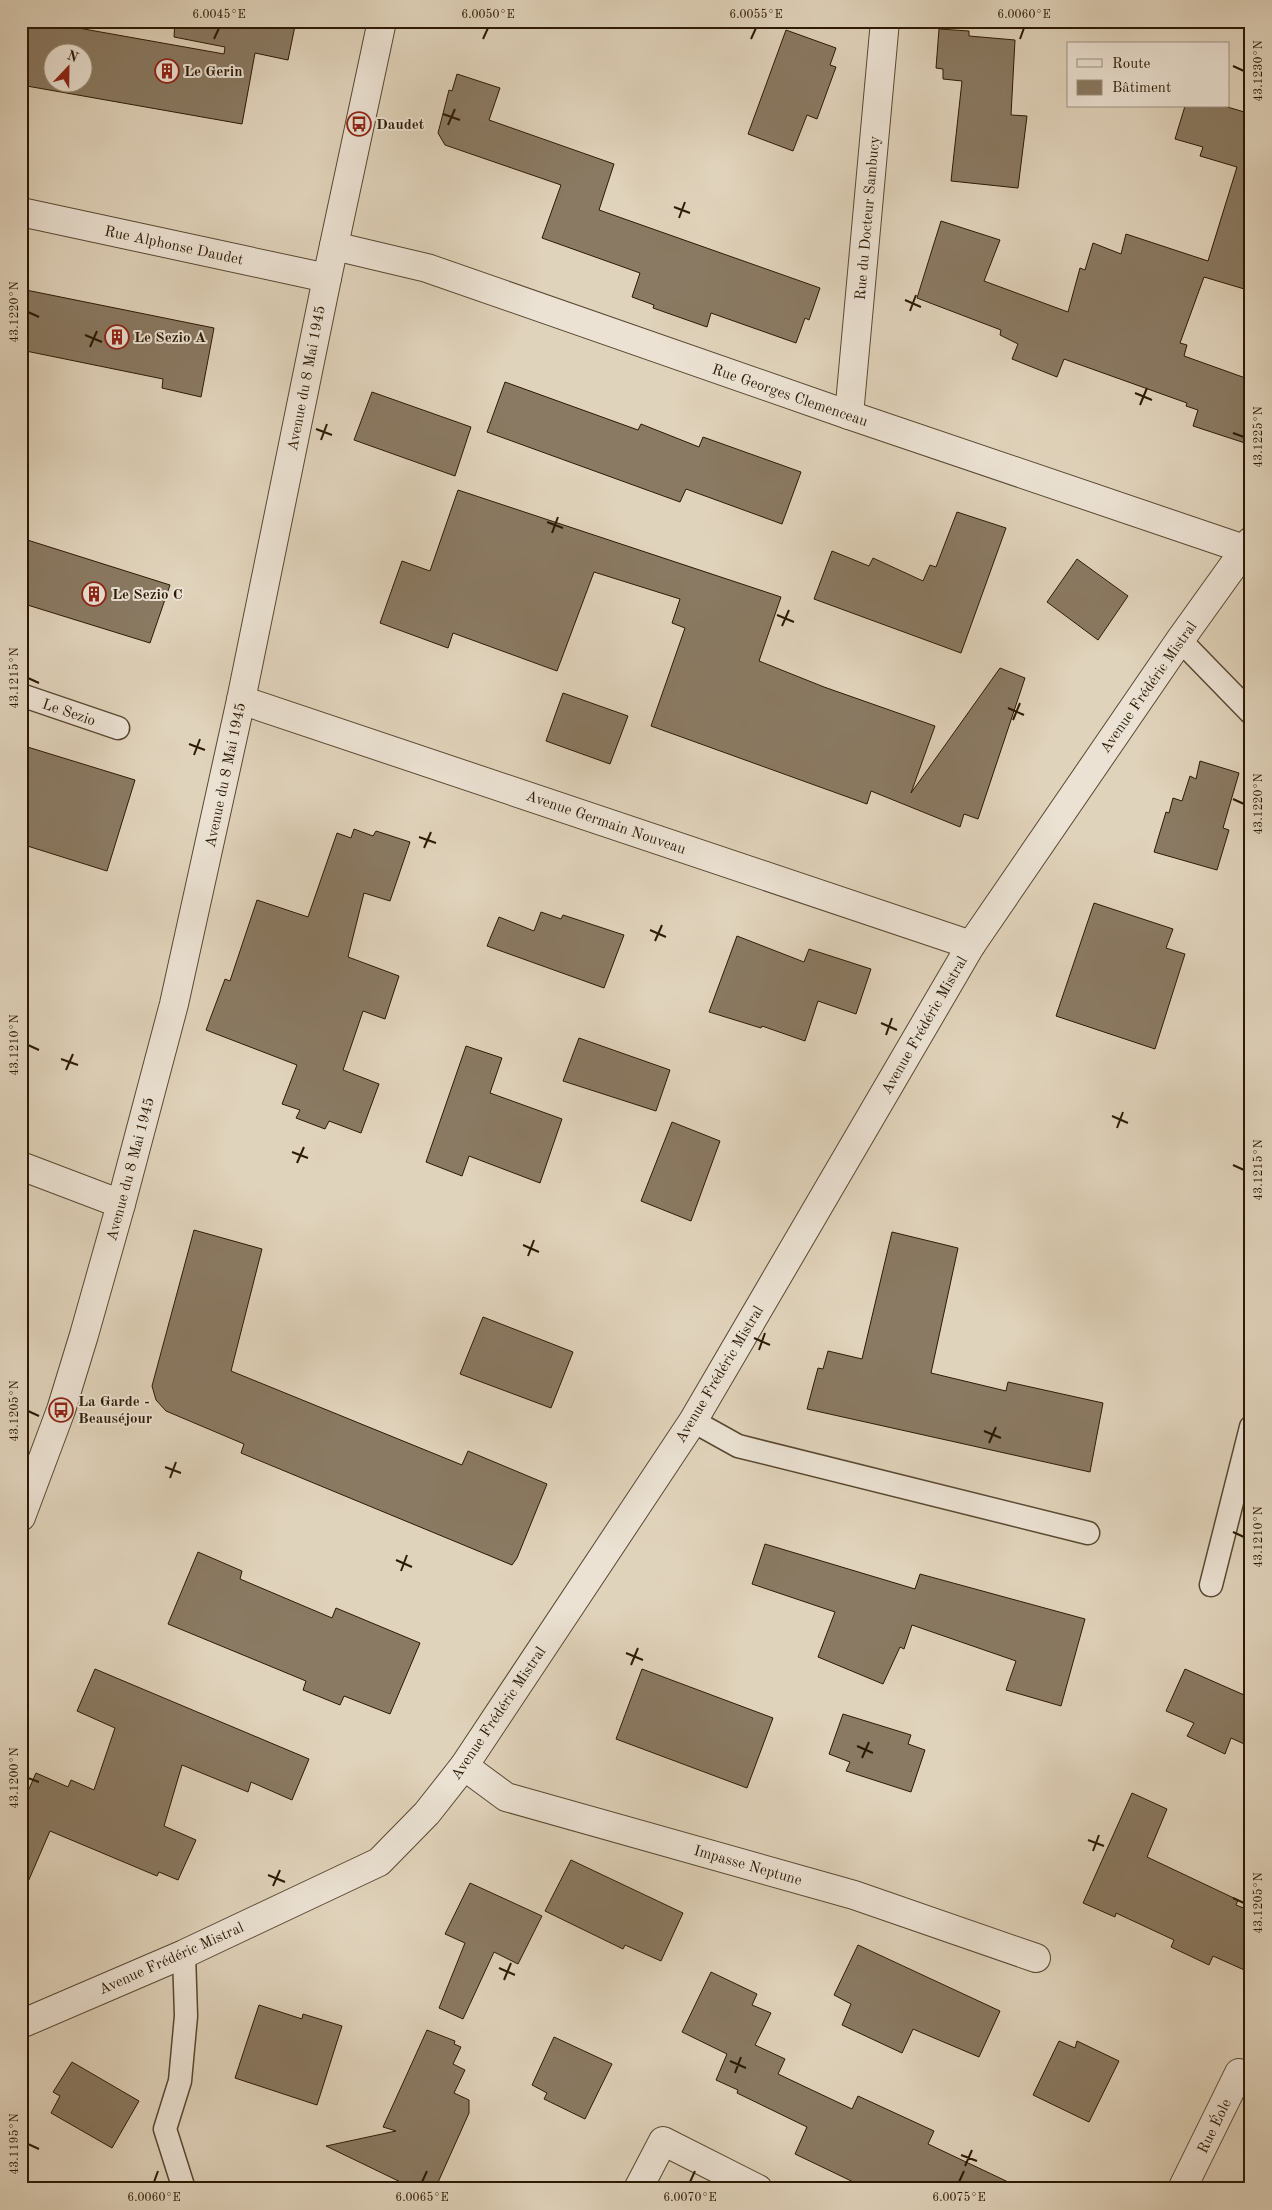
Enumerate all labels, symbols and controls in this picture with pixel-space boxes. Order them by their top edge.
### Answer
text: 6.0045°E [192,8,246,21]
text: 6.0050°E [461,8,515,21]
text: 6.0055°E [729,8,783,21]
text: 6.0060°E [997,9,1051,21]
text: 43.1230°N [1253,40,1265,102]
north arrow [42,42,92,92]
legend [1067,42,1230,108]
text: N [65,48,80,65]
text: Route [1112,57,1150,72]
building icon: Le Gerin [154,58,180,84]
place label: Le Gerin [184,65,243,80]
text: Bâtiment [1112,81,1171,96]
bus stop icon: Daudet [346,111,372,137]
place label: Daudet [376,118,425,133]
street label: Rue du Docteur Sambucy [854,135,883,301]
street label: Rue Alphonse Daudet [103,224,244,269]
text: 43.1220°N [9,281,21,343]
street label: Avenue du 8 Mai 1945 [286,304,329,452]
building icon: Le Sezio A [104,324,130,350]
place label: Le Sezio A [134,331,206,346]
street label: Rue Georges Clemenceau [710,363,869,430]
text: 43.1225°N [1252,406,1265,468]
building icon: Le Sezio C [81,581,107,607]
place label: Le Sezio C [112,588,183,603]
street label: Avenue Frédéric Mistral [1098,619,1200,756]
text: 43.1215°N [8,647,21,709]
street label: Le Sezio [40,697,97,730]
street label: Avenue du 8 Mai 1945 [204,701,249,849]
text: 43.1220°N [1253,773,1265,835]
street label: Avenue Germain Nouveau [524,789,687,858]
street label: Avenue Frédéric Mistral [880,954,971,1097]
text: 43.1210°N [9,1014,21,1076]
street label: Avenue du 8 Mai 1945 [105,1096,158,1243]
text: 43.1215°N [1252,1139,1265,1201]
street label: Avenue Frédéric Mistral [674,1304,767,1446]
text: 43.1205°N [8,1380,21,1442]
place label: La Garde - Beauséjour [78,1395,153,1427]
bus stop icon: La Garde - Beauséjour [48,1397,74,1423]
text: 43.1210°N [1253,1506,1265,1568]
street label: Avenue Frédéric Mistral [449,1645,549,1783]
text: 43.1200°N [9,1747,21,1809]
street label: Impasse Neptune [692,1844,803,1889]
text: 43.1205°N [1252,1872,1265,1934]
street label: Avenue Frédéric Mistral [97,1921,246,1998]
street label: Rue Éole [1193,2096,1235,2156]
text: 43.1195°N [8,2113,21,2175]
text: 6.0065°E [395,2191,449,2204]
text: 6.0075°E [932,2191,986,2204]
text: 6.0060°E [127,2192,181,2204]
text: 6.0070°E [663,2192,717,2204]

